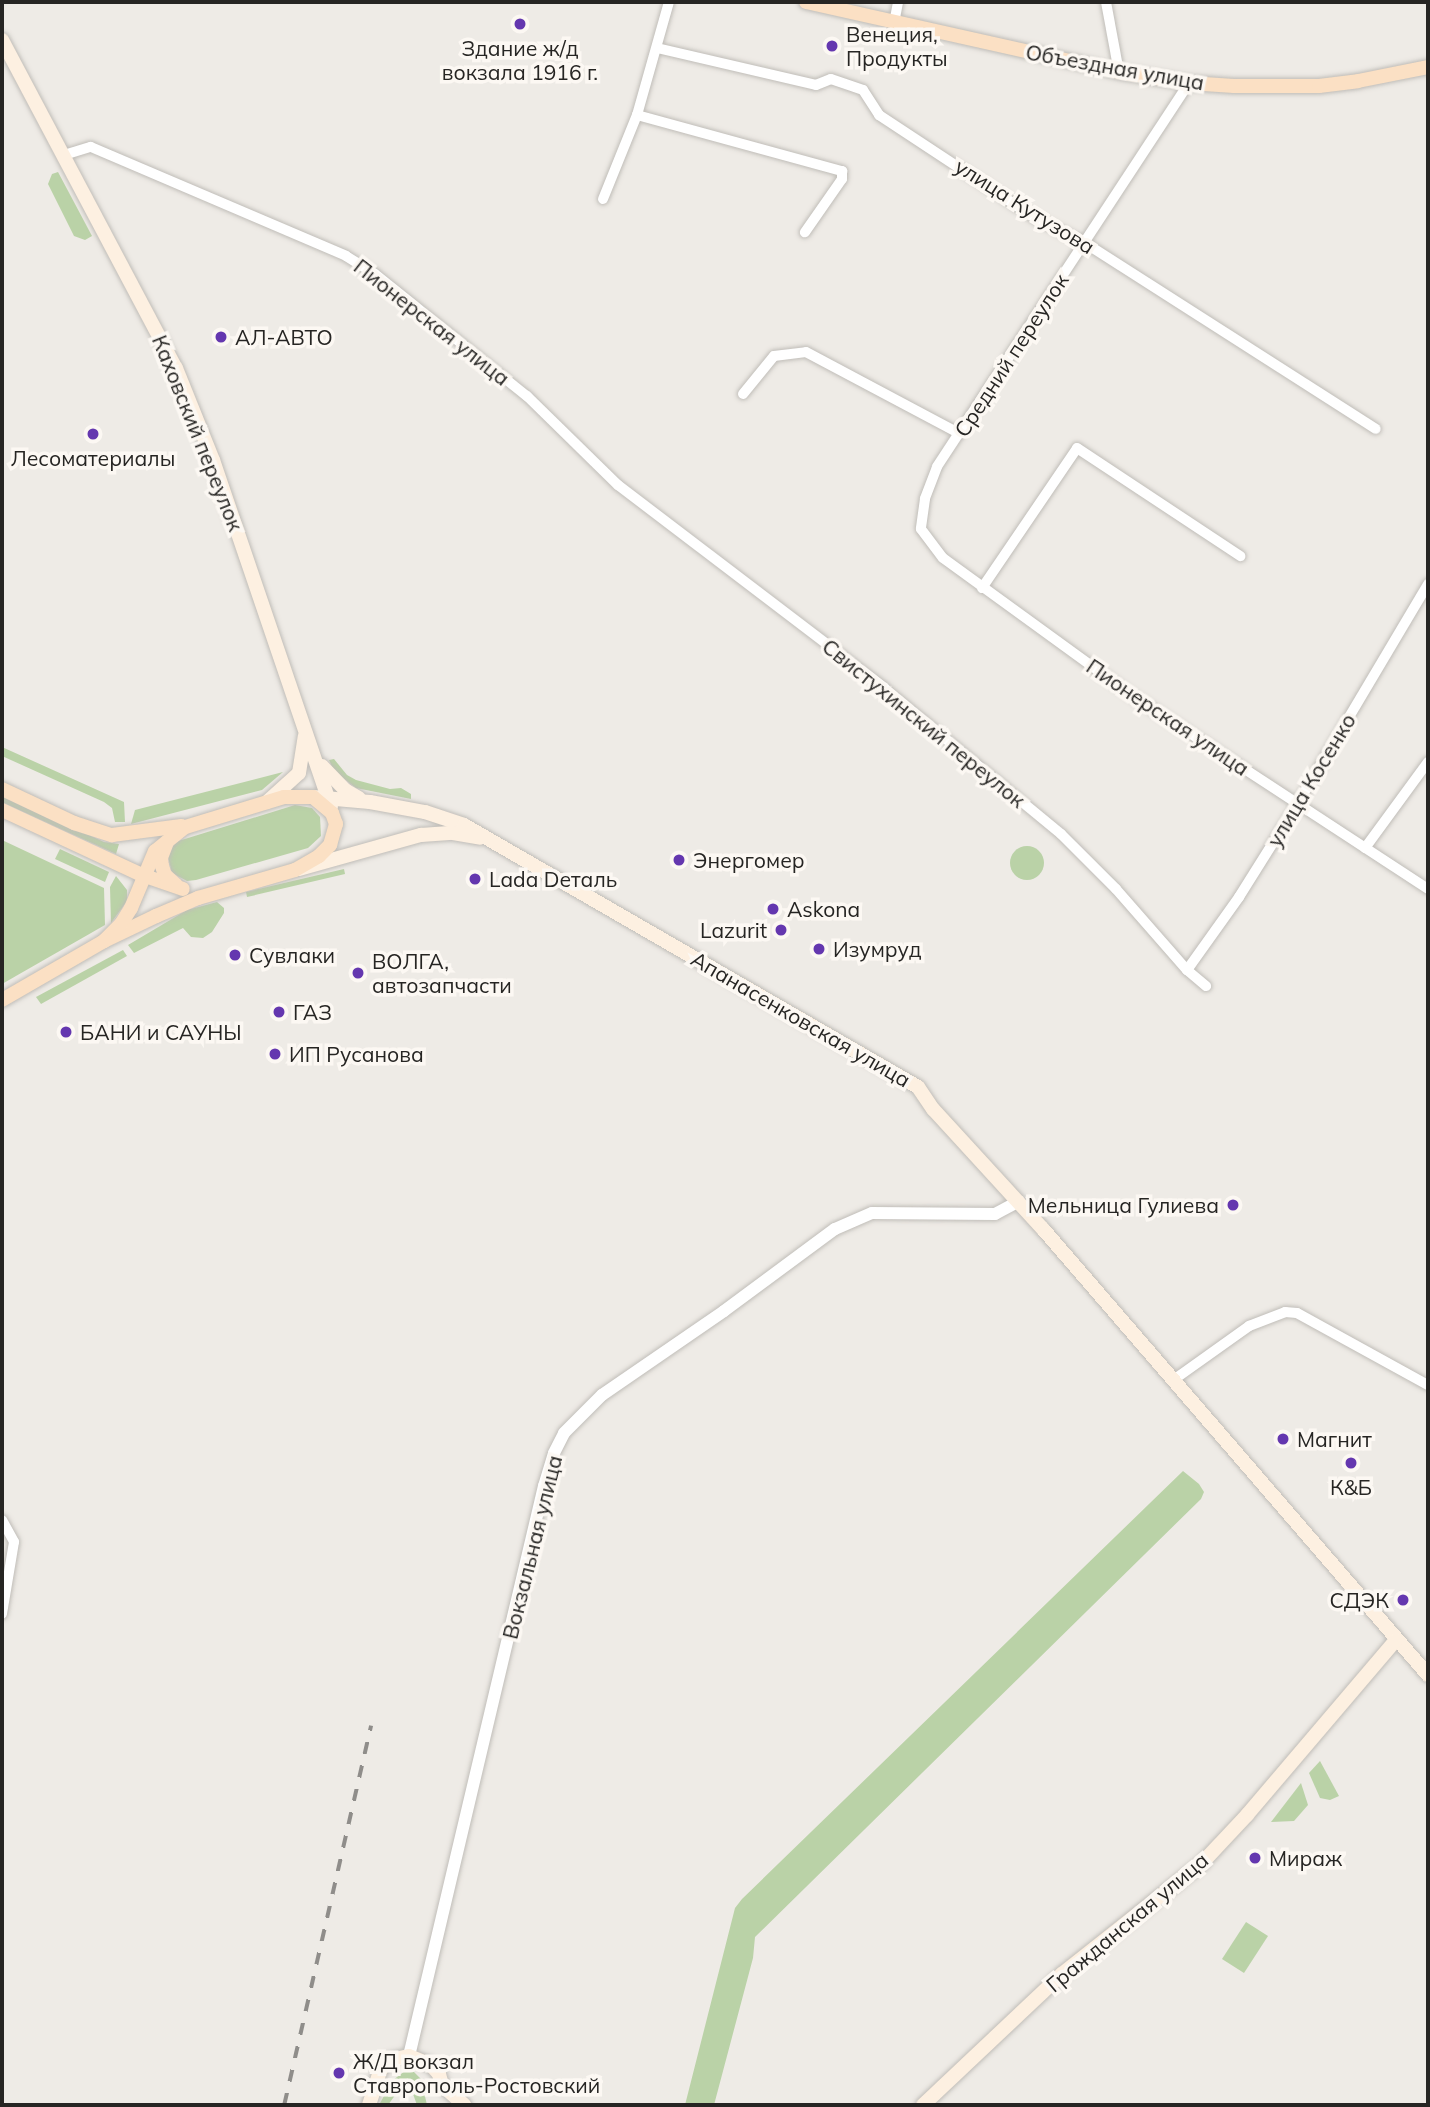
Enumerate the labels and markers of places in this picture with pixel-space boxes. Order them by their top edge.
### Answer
marker: Здание ж/д вокзала 1916 г. [512,16,528,32]
place label: Венеция, Продукты [846,21,948,71]
place label: Здание ж/д вокзала 1916 г. [442,35,598,85]
marker: Венеция, Продукты [824,38,840,54]
place label: АЛ-АВТО [235,324,333,350]
marker: АЛ-АВТО [213,329,229,345]
marker: Лесоматериалы [85,426,101,442]
place label: Лесоматериалы [11,445,175,471]
place label: Энергомер [693,847,805,873]
marker: Энергомер [671,852,687,868]
place label: Lada Dеталь [489,866,617,892]
marker: Lada Dеталь [467,871,483,887]
place label: Askona [787,896,860,922]
marker: Askona [765,901,781,917]
place label: Lazurit [700,917,767,943]
marker: Lazurit [773,922,789,938]
place label: Изумруд [833,936,921,962]
marker: Изумруд [811,941,827,957]
place label: Сувлаки [249,942,335,968]
marker: Сувлаки [227,947,243,963]
place label: ВОЛГА, автозапчасти [372,948,512,998]
marker: ВОЛГА, автозапчасти [350,965,366,981]
place label: ГАЗ [293,999,332,1025]
marker: ГАЗ [271,1004,287,1020]
place label: БАНИ и САУНЫ [80,1019,242,1045]
marker: БАНИ и САУНЫ [58,1024,74,1040]
place label: ИП Русанова [289,1041,424,1067]
marker: ИП Русанова [267,1046,283,1062]
place label: Мельница Гулиева [1028,1192,1219,1218]
marker: Мельница Гулиева [1225,1197,1241,1213]
place label: Магнит [1297,1426,1372,1452]
marker: Магнит [1275,1431,1291,1447]
marker: К&Б [1343,1455,1359,1471]
place label: К&Б [1330,1474,1372,1500]
place label: СДЭК [1330,1587,1389,1613]
marker: СДЭК [1395,1592,1411,1608]
place label: Мираж [1269,1845,1342,1871]
marker: Мираж [1247,1850,1263,1866]
place label: Ж/Д вокзал Ставрополь-Ростовский [353,2048,600,2098]
marker: Ж/Д вокзал Ставрополь-Ростовский [331,2065,347,2081]

